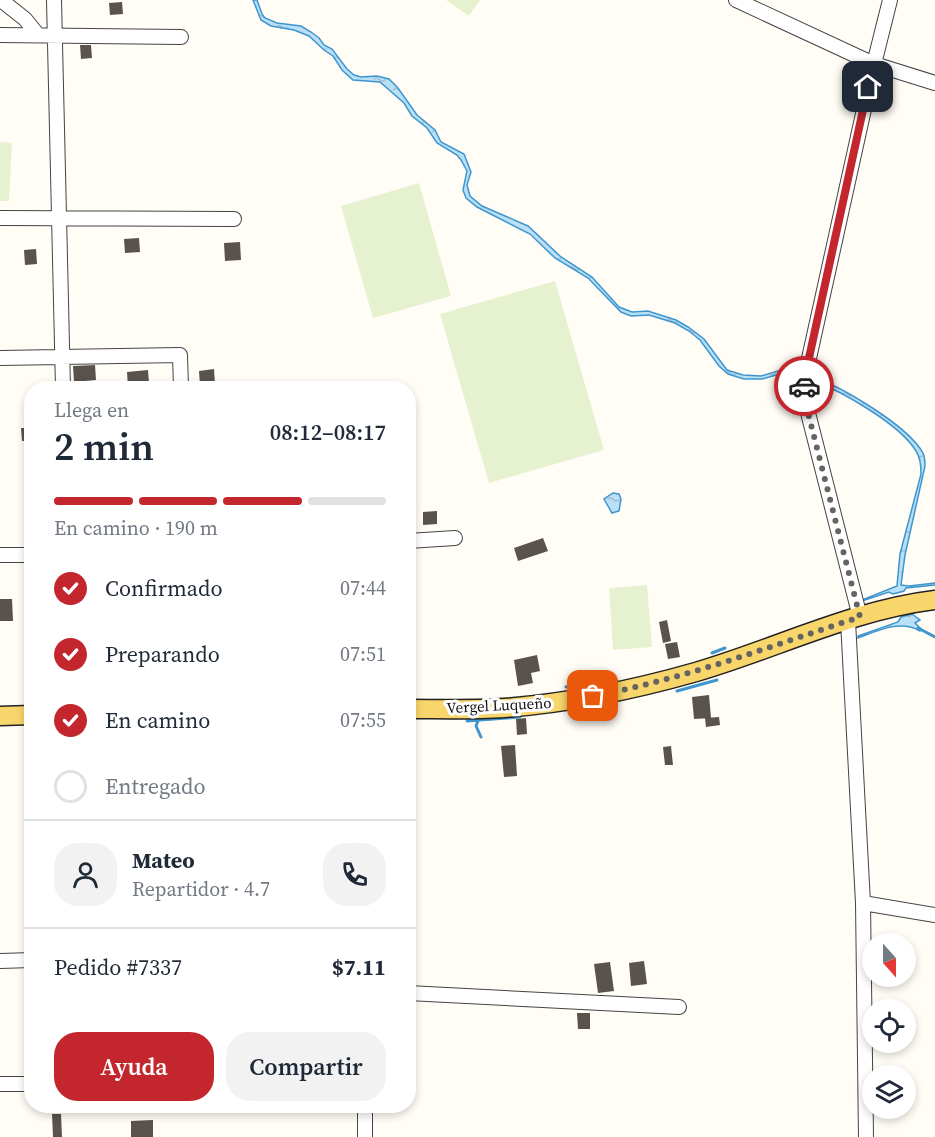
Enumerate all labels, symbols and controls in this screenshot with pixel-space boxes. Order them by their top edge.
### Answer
pin [842,61,893,112]
icon: home [851,70,884,103]
courier [774,356,834,416]
icon: car [788,370,821,403]
text: Llega en [54,396,129,424]
text: 08:12–08:17 [270,417,386,447]
text: 2 min [54,420,154,473]
text: En camino · 190 m [54,514,218,542]
icon: check [54,572,87,605]
text: Confirmado [105,573,223,603]
text: 07:44 [340,574,386,602]
icon: check [54,638,87,671]
text: Preparando [105,639,220,669]
text: 07:51 [340,640,386,668]
pin [567,670,618,721]
icon: bag [576,679,609,712]
street label: Vergel Luqueño [446,692,552,718]
icon: check [54,704,87,737]
text: En camino [105,705,210,735]
text: 07:55 [340,706,386,734]
text: Entregado [105,771,206,801]
button: person [54,843,117,906]
button: phone [323,843,386,906]
text: Mateo [132,845,195,875]
text: Repartidor · 4.7 [132,875,270,903]
north arrow [862,933,916,987]
map controls [862,933,916,1119]
text: Pedido #7337 [54,952,182,982]
text: $7.11 [332,952,386,982]
button: locate [862,999,916,1053]
button: Ayuda [54,1032,214,1101]
button: Compartir [226,1032,386,1101]
button: layers [862,1065,916,1119]

